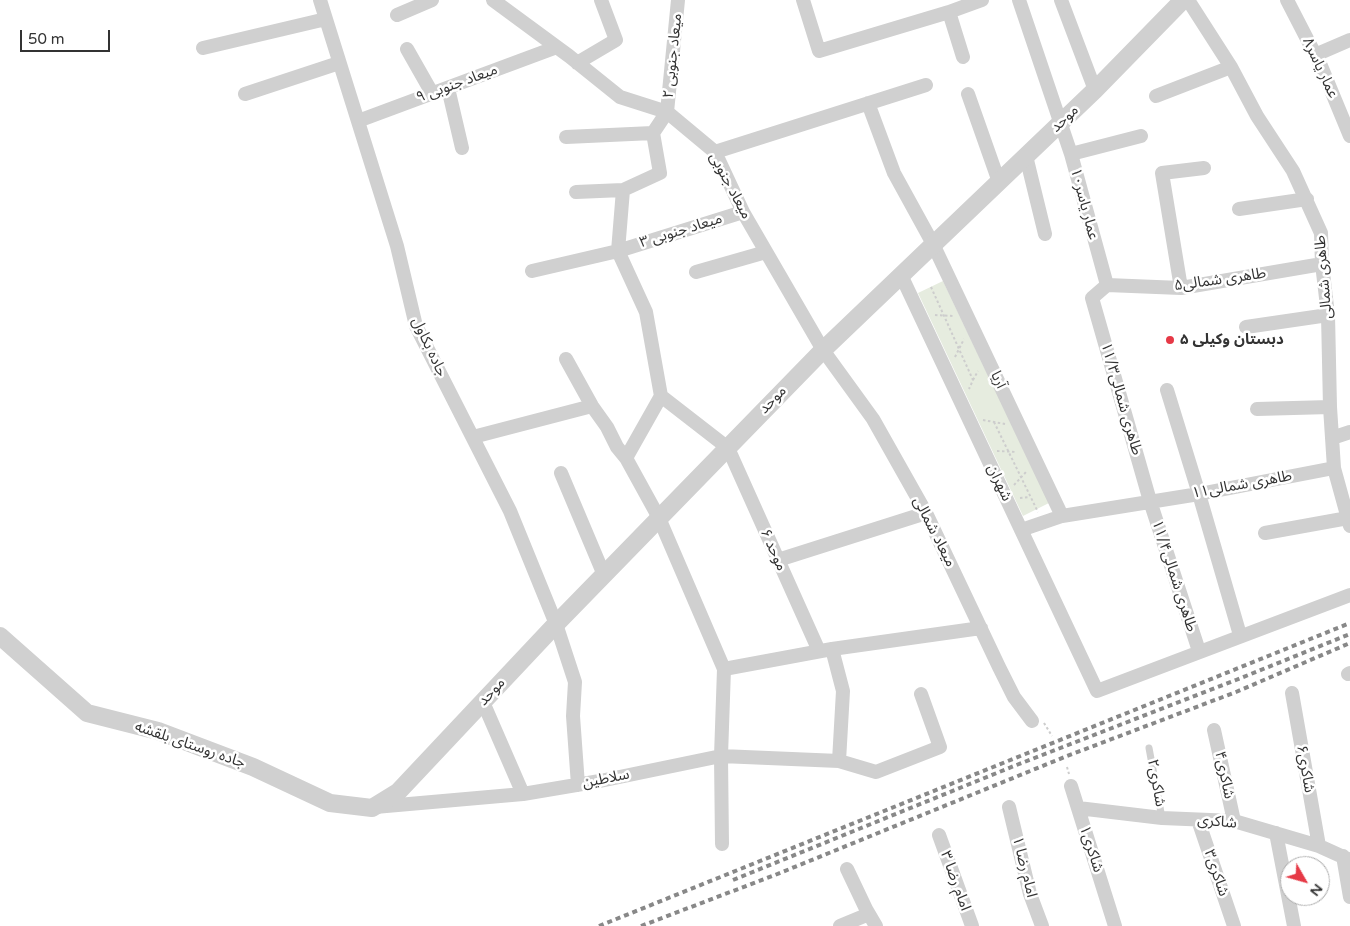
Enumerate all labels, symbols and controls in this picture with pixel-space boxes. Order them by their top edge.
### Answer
street label: میعاد جنوبی ۲ [660,13,686,99]
scale bar [22,20,112,52]
text: 50 m [28,30,65,48]
street label: عمار یاسر۸ [1298,35,1342,101]
street label: میعاد جنوبی ۹ [414,61,500,107]
street label: موحد [1047,101,1083,137]
street label: میعاد جنوبی [705,150,755,222]
street label: عمار یاسر۱۰ [1066,166,1102,242]
street label: میعاد جنوبی ۳ [638,210,724,252]
street label: طاهری شمالی [1311,234,1337,320]
street label: طاهری شمالی۵ [1173,265,1267,295]
street label: جاده بکاول [407,314,451,380]
place label: دبستان وکیلی ۵ [1180,331,1284,349]
marker: دبستان وکیلی ۵ [1164,334,1176,346]
street label: طاهری شمالی۱۱/۳ [1096,341,1146,457]
street label: آریا [986,368,1010,392]
street label: موحد [755,382,791,418]
street label: شهران [983,462,1015,504]
street label: طاهری شمالی۱۱ [1191,467,1293,503]
street label: میعاد شمالی [909,494,959,570]
street label: طاهری شمالی۱۱/۴ [1147,518,1201,634]
street label: موحد ۶ [756,526,790,574]
street label: موحد [475,674,509,710]
street label: جاده روستای بلقشه [132,718,248,772]
street label: شاکری۶ [1292,744,1318,794]
street label: شاکری۴ [1210,750,1238,800]
street label: شاکری۲ [1143,758,1169,808]
street label: سلاطین [581,766,631,792]
street label: شاکری [1196,811,1238,833]
street label: شاکری۱ [1075,823,1107,875]
street label: امام رضا ۱ [1008,835,1040,899]
street label: شاکری۳ [1200,847,1232,899]
street label: امام رضا ۳ [936,849,974,913]
north arrow [1280,856,1330,906]
text: N [1306,880,1327,900]

